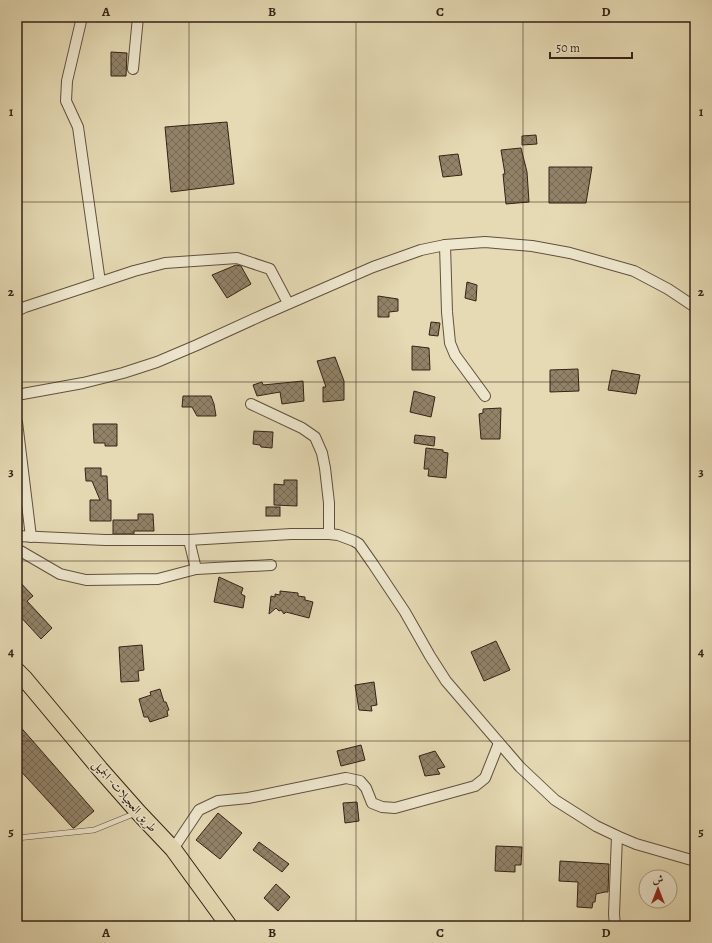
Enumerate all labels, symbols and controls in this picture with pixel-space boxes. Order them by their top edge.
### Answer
text: A [101,3,111,20]
text: B [268,3,276,20]
text: C [436,3,444,20]
text: D [601,3,611,20]
scale bar [550,34,632,60]
text: 50 m [556,40,580,56]
text: 1 [9,103,14,120]
text: 1 [699,103,704,120]
text: 2 [8,283,15,300]
text: 2 [698,283,705,300]
text: 3 [8,463,14,480]
text: 3 [698,463,704,480]
text: 4 [8,643,14,660]
text: 4 [698,643,704,660]
street label: طريق العجيلات- الجميل [88,756,161,836]
text: 5 [8,823,14,840]
text: 5 [698,823,704,840]
north arrow [638,869,678,909]
text: ش [653,872,664,887]
text: A [101,924,111,941]
text: B [268,924,276,941]
text: C [436,924,444,941]
text: D [601,924,611,941]

